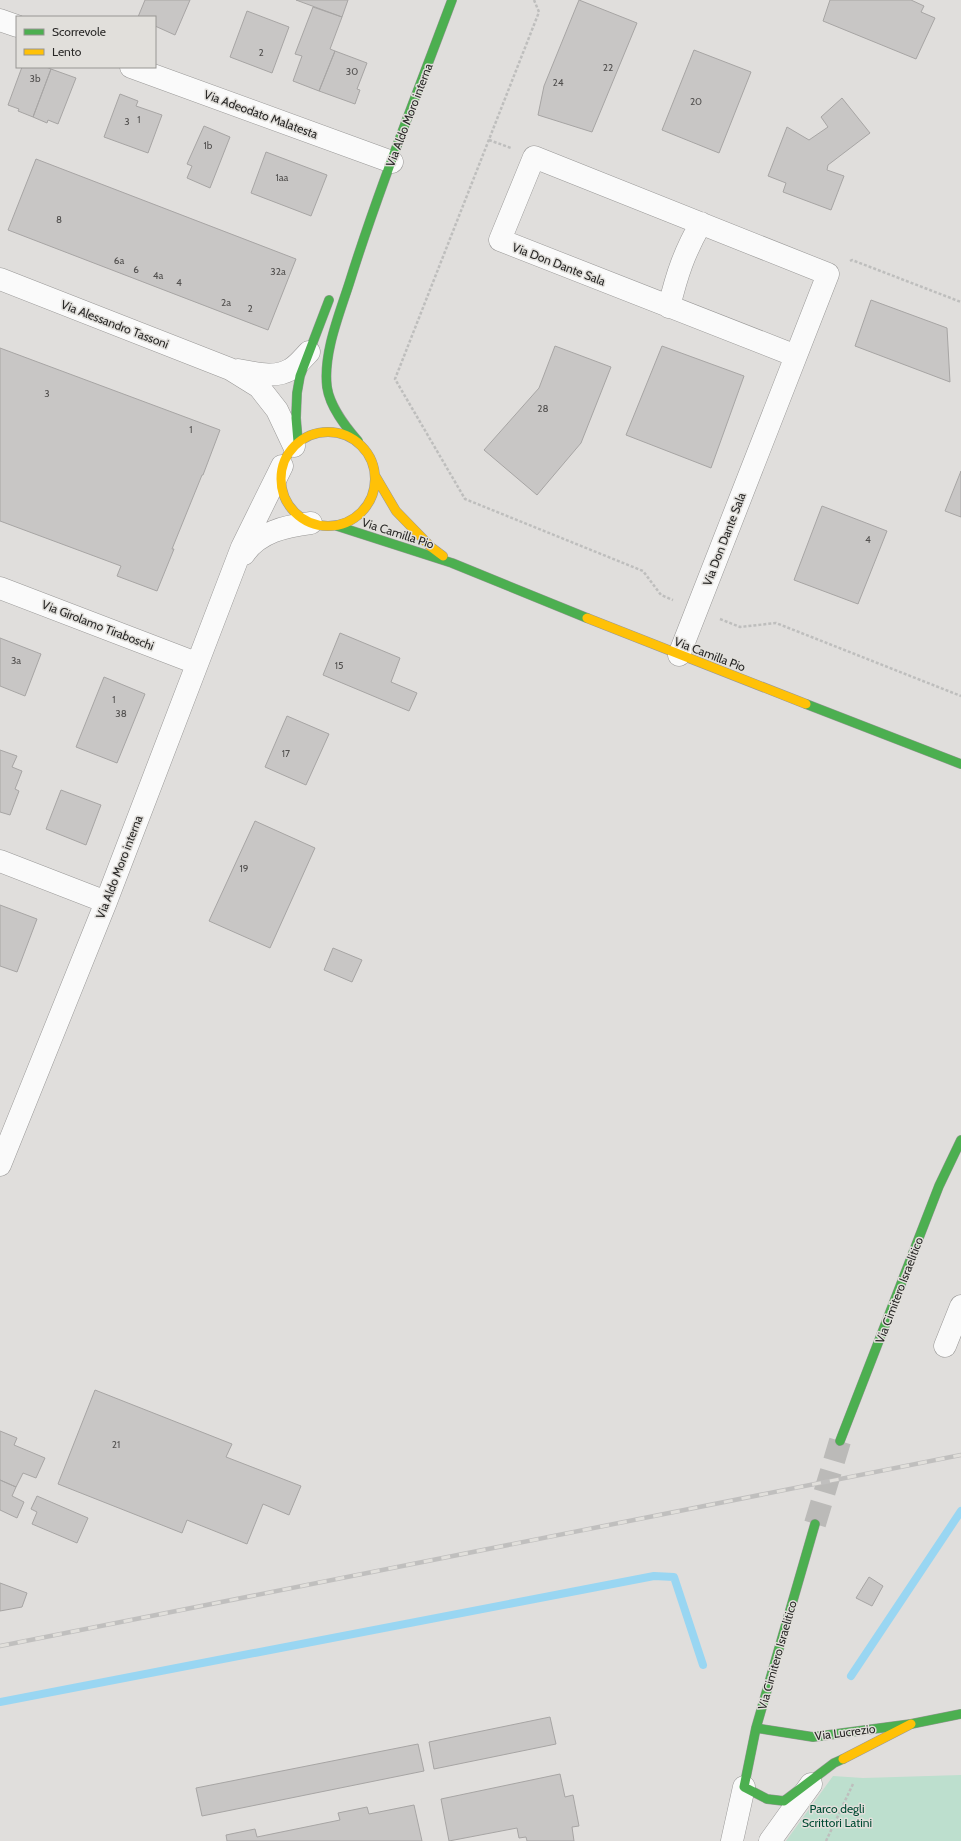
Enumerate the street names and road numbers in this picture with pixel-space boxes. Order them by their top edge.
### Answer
street label: Via Aldo Moro interna [382,61,436,169]
street label: Via Adeodato Malatesta [202,86,320,142]
street label: Via Don Dante Sala [510,239,608,289]
street label: Via Alessandro Tassoni [59,297,171,351]
street label: Via Don Dante Sala [699,490,749,588]
street label: Via Camilla Pio [360,514,436,552]
street label: Via Girolamo Tiraboschi [40,597,156,653]
street label: Via Camilla Pio [672,634,748,675]
street label: Via Aldo Moro interna [92,813,146,921]
street label: Via Cimitero Israelitico [872,1234,926,1345]
street label: Via Cimitero Israelitico [754,1598,800,1711]
street label: Via Lucrezio [814,1721,877,1743]

